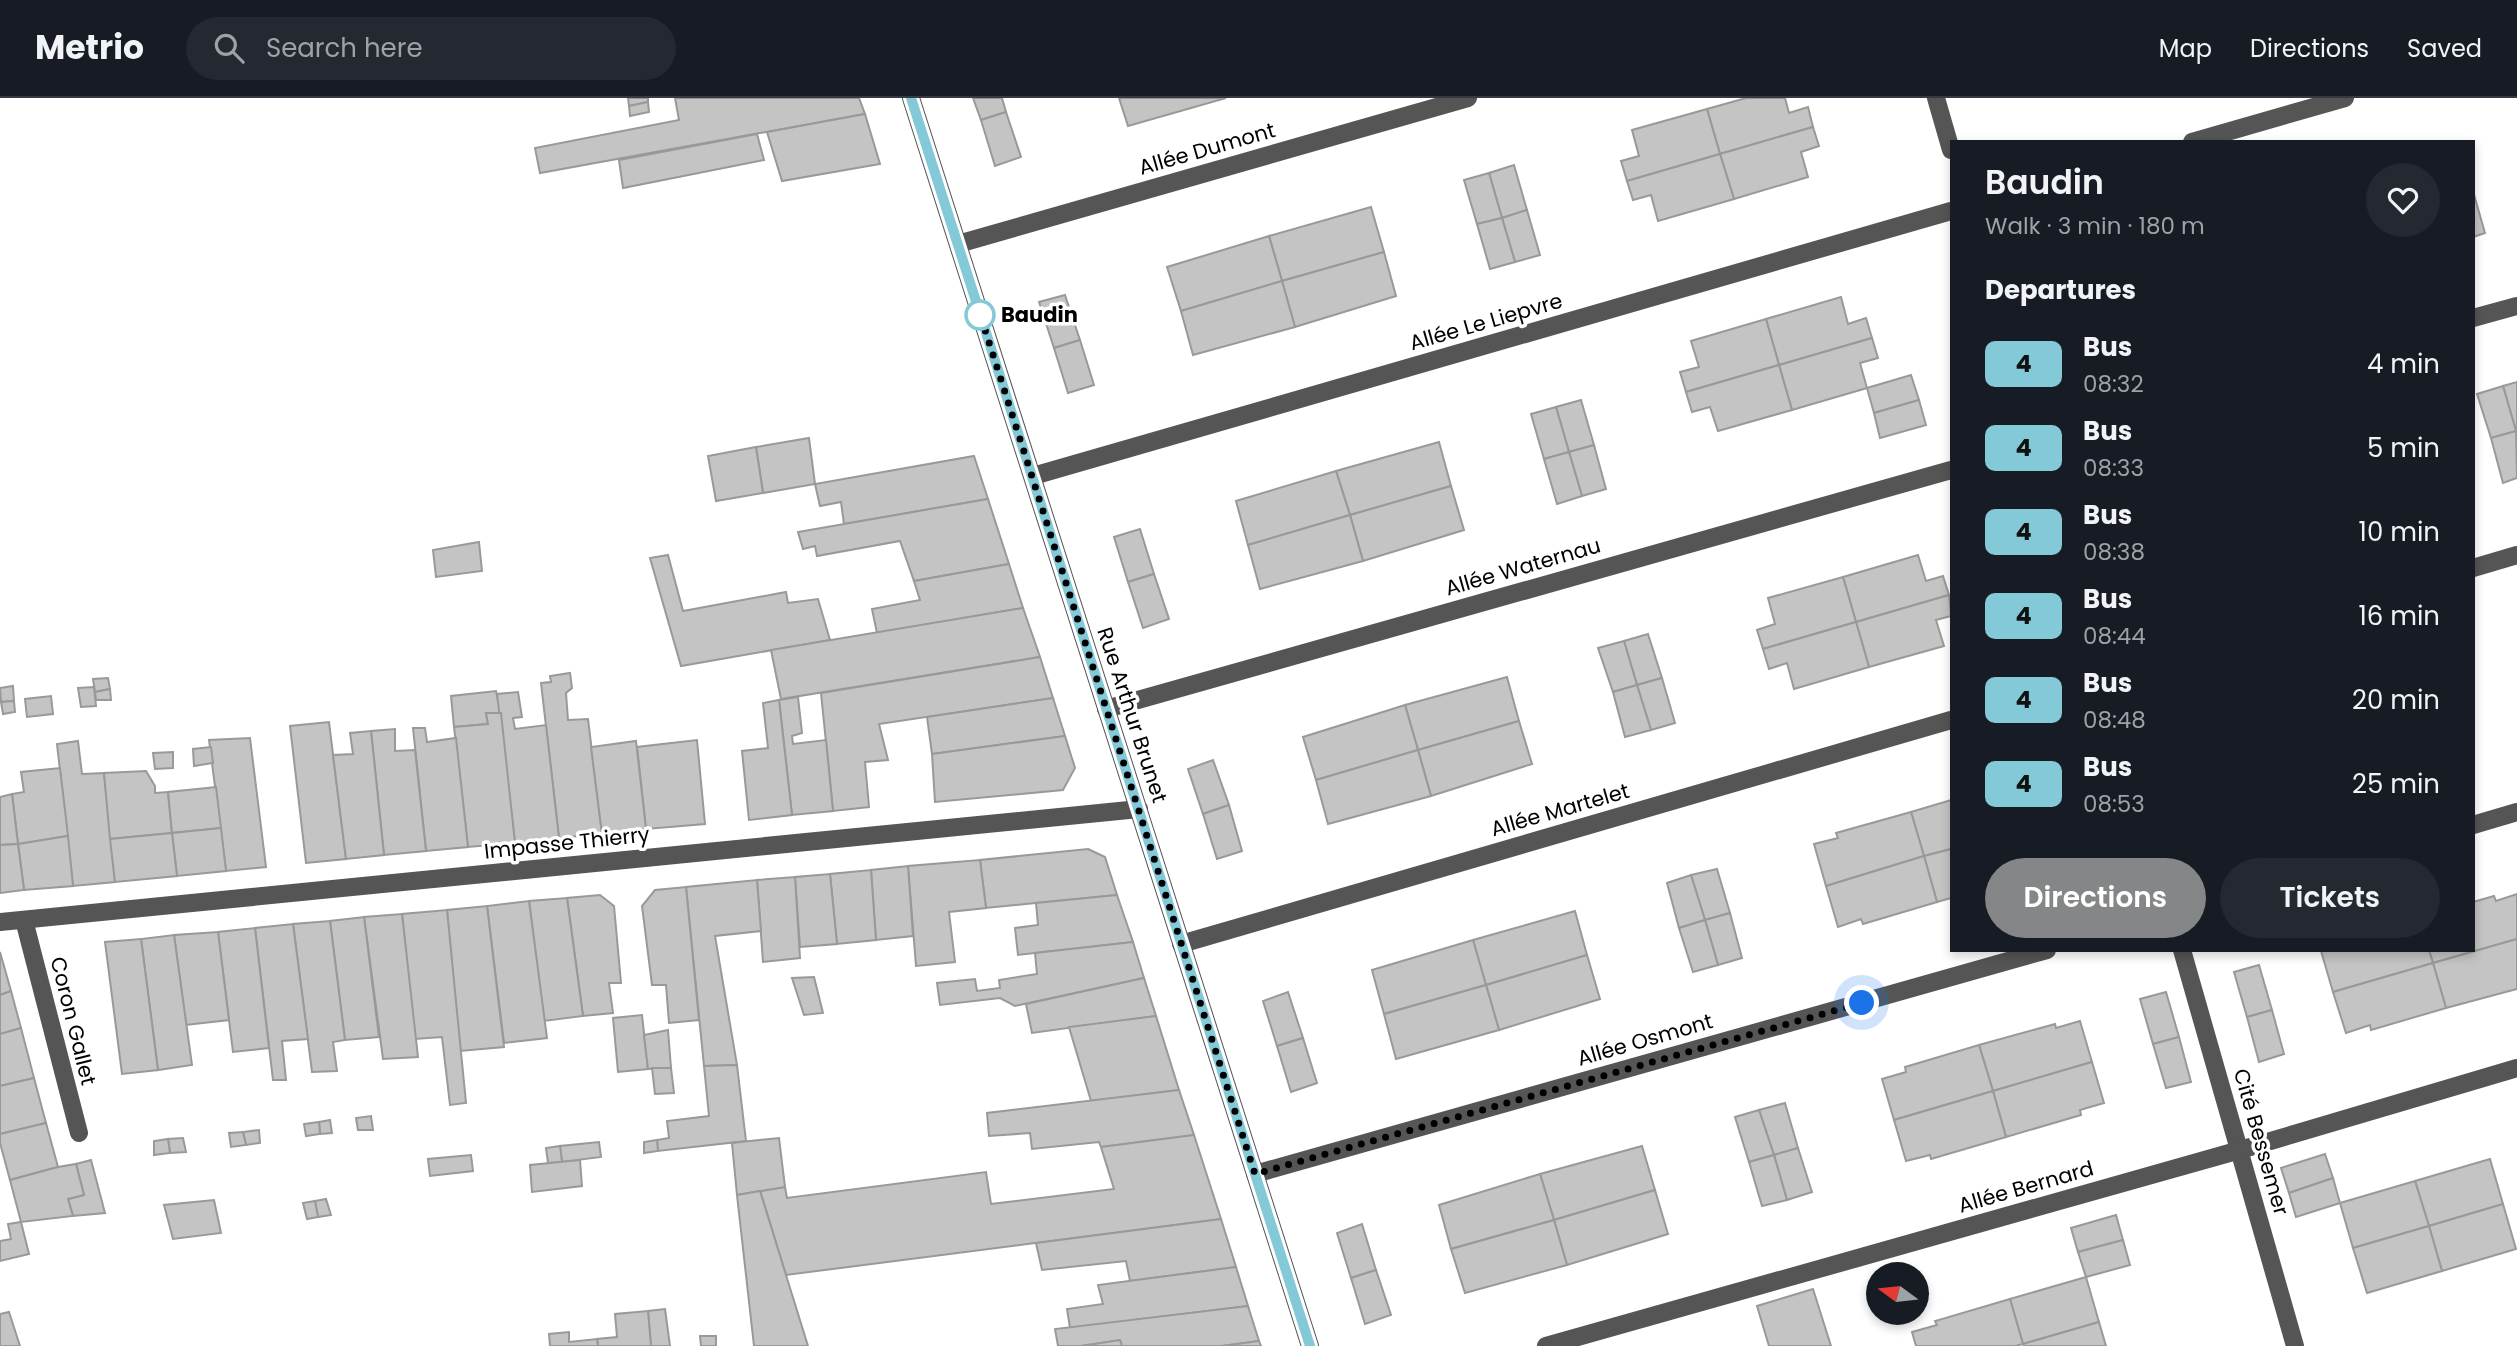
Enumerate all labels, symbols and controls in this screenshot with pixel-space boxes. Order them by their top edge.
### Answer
search box [186,17,676,80]
text: Metrio [35,24,144,71]
icon: search [210,29,248,67]
text: Search here [266,30,423,66]
text: Map [2159,32,2212,65]
text: Directions [2250,32,2369,65]
text: Saved [2407,32,2482,65]
street label: Allée Dumont [1135,115,1278,182]
text: Baudin [1985,159,2104,206]
button: heart [2366,163,2440,237]
text: Walk · 3 min · 180 m [1985,210,2205,242]
text: Departures [1985,272,2136,308]
street label: Allée Le Liepvre [1406,286,1566,357]
marker: Baudin [965,300,995,330]
place label: Baudin [1001,300,1078,329]
text: Bus [2083,329,2132,365]
text: 4 min [2367,346,2440,382]
text: 4 [2015,347,2032,380]
text: 08:32 [2083,368,2144,400]
text: Bus [2083,413,2132,449]
text: 5 min [2367,430,2440,466]
text: 4 [2015,431,2032,464]
text: 08:33 [2083,452,2144,484]
text: Bus [2083,497,2132,533]
text: 10 min [2359,514,2440,550]
text: 4 [2015,515,2032,548]
street label: Allée Waternau [1442,530,1604,603]
text: 08:38 [2083,536,2145,568]
text: Bus [2083,581,2132,617]
text: 16 min [2358,598,2440,634]
text: 4 [2015,599,2032,632]
text: 08:44 [2083,620,2146,652]
street label: Rue Arthur Brunet [1090,623,1175,806]
text: Bus [2083,665,2132,701]
text: 20 min [2352,682,2440,718]
text: 4 [2015,683,2032,716]
text: 08:48 [2083,704,2146,736]
text: Bus [2083,749,2132,785]
text: 25 min [2352,766,2440,802]
text: 4 [2015,767,2032,800]
street label: Allée Martelet [1487,776,1632,843]
text: 08:53 [2083,788,2145,820]
street label: Impasse Thierry [483,819,651,866]
button: Directions [1985,858,2206,938]
button: Tickets [2220,858,2440,938]
street label: Coron Gallet [44,954,103,1088]
your location [1844,985,1879,1020]
street label: Allée Osmont [1574,1006,1716,1073]
street label: Cité Bessemer [2227,1065,2296,1219]
street label: Allée Bernard [1955,1153,2097,1220]
north arrow [1866,1262,1928,1325]
map controls [1866,1262,1929,1325]

